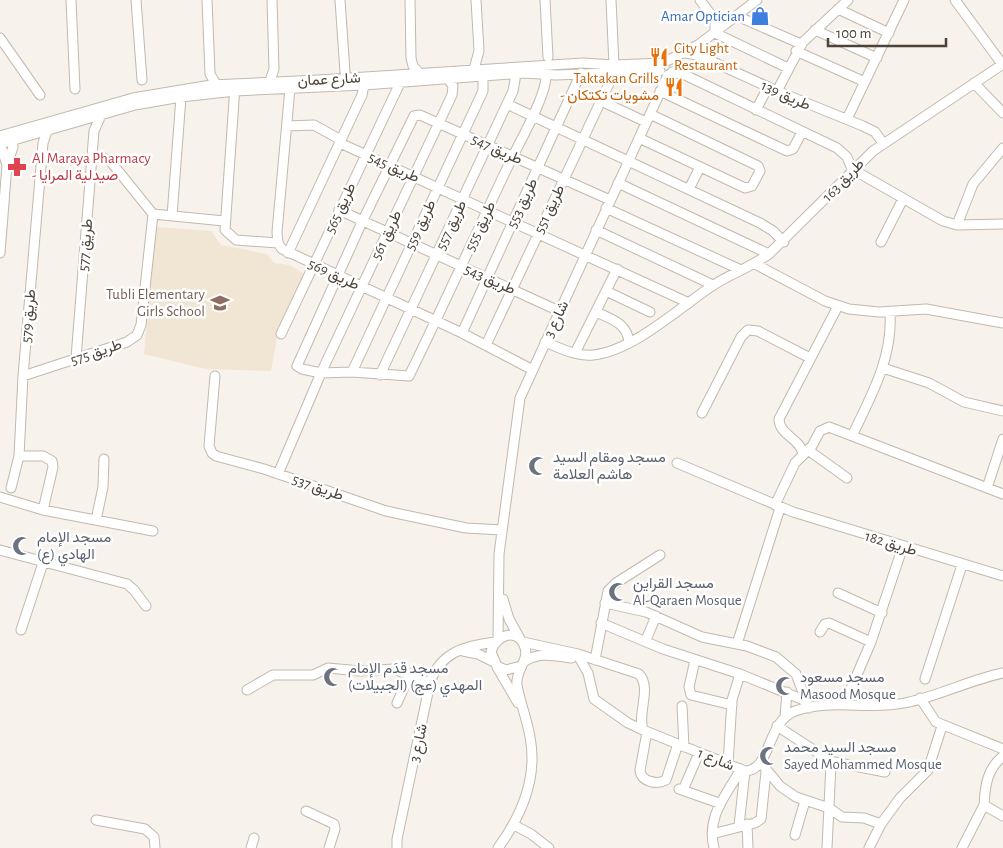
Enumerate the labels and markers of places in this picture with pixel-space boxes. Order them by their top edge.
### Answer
shop icon: Amar Optician [749,5,771,27]
place label: Amar Optician [661,9,745,24]
place label: City Light Restaurant [674,41,738,73]
restaurant icon: City Light Restaurant [648,46,670,68]
place label: Taktakan Grills - مشويات تكتكان [560,71,659,104]
restaurant icon: Taktakan Grills - مشويات تكتكان [663,76,685,98]
place label: Al Maraya Pharmacy - صيدلية المرايا [32,151,151,184]
pharmacy icon: Al Maraya Pharmacy - صيدلية المرايا [6,156,28,178]
place label: Tubli Elementary Girls School [106,287,206,319]
school or university icon: Tubli Elementary Girls School [209,292,231,314]
place label: مسجد ومقام السيد هاشم العلامة [553,450,666,484]
mosque icon: مسجد ومقام السيد هاشم العلامة [527,455,549,477]
place label: مسجد الإمام الهادي (ع) [37,530,111,567]
mosque icon: مسجد الإمام الهادي (ع) [11,535,33,557]
place label: مسجد القراين Al-Qaraen Mosque [633,576,742,608]
mosque icon: مسجد القراين Al-Qaraen Mosque [607,581,629,603]
place label: مسجد قدَم الإمام المهدي (عج) (الجبيلات) [348,661,482,698]
mosque icon: مسجد قدَم الإمام المهدي (عج) (الجبيلات) [322,666,344,688]
place label: مسجد مسعود Masood Mosque [800,670,896,702]
mosque icon: مسجد مسعود Masood Mosque [774,675,796,697]
place label: مسجد السيد محمد Sayed Mohammed Mosque [784,740,942,772]
mosque icon: مسجد السيد محمد Sayed Mohammed Mosque [758,745,780,767]

